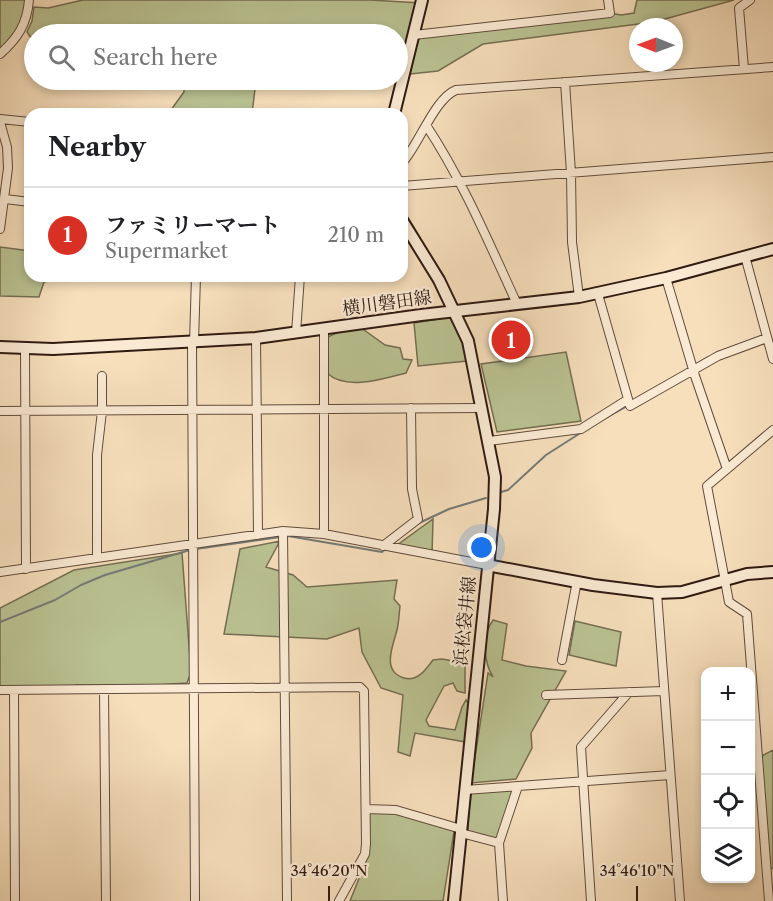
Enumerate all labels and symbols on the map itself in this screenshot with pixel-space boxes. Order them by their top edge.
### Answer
north arrow [629,18,683,72]
street label: 横川磐田線 [341,286,433,320]
pin: 1 [492,318,530,362]
your location [467,533,496,562]
street label: 浜松袋井線 [449,575,481,667]
text: 34°46'20"N [290,861,368,880]
text: 34°46'10"N [600,861,674,880]

